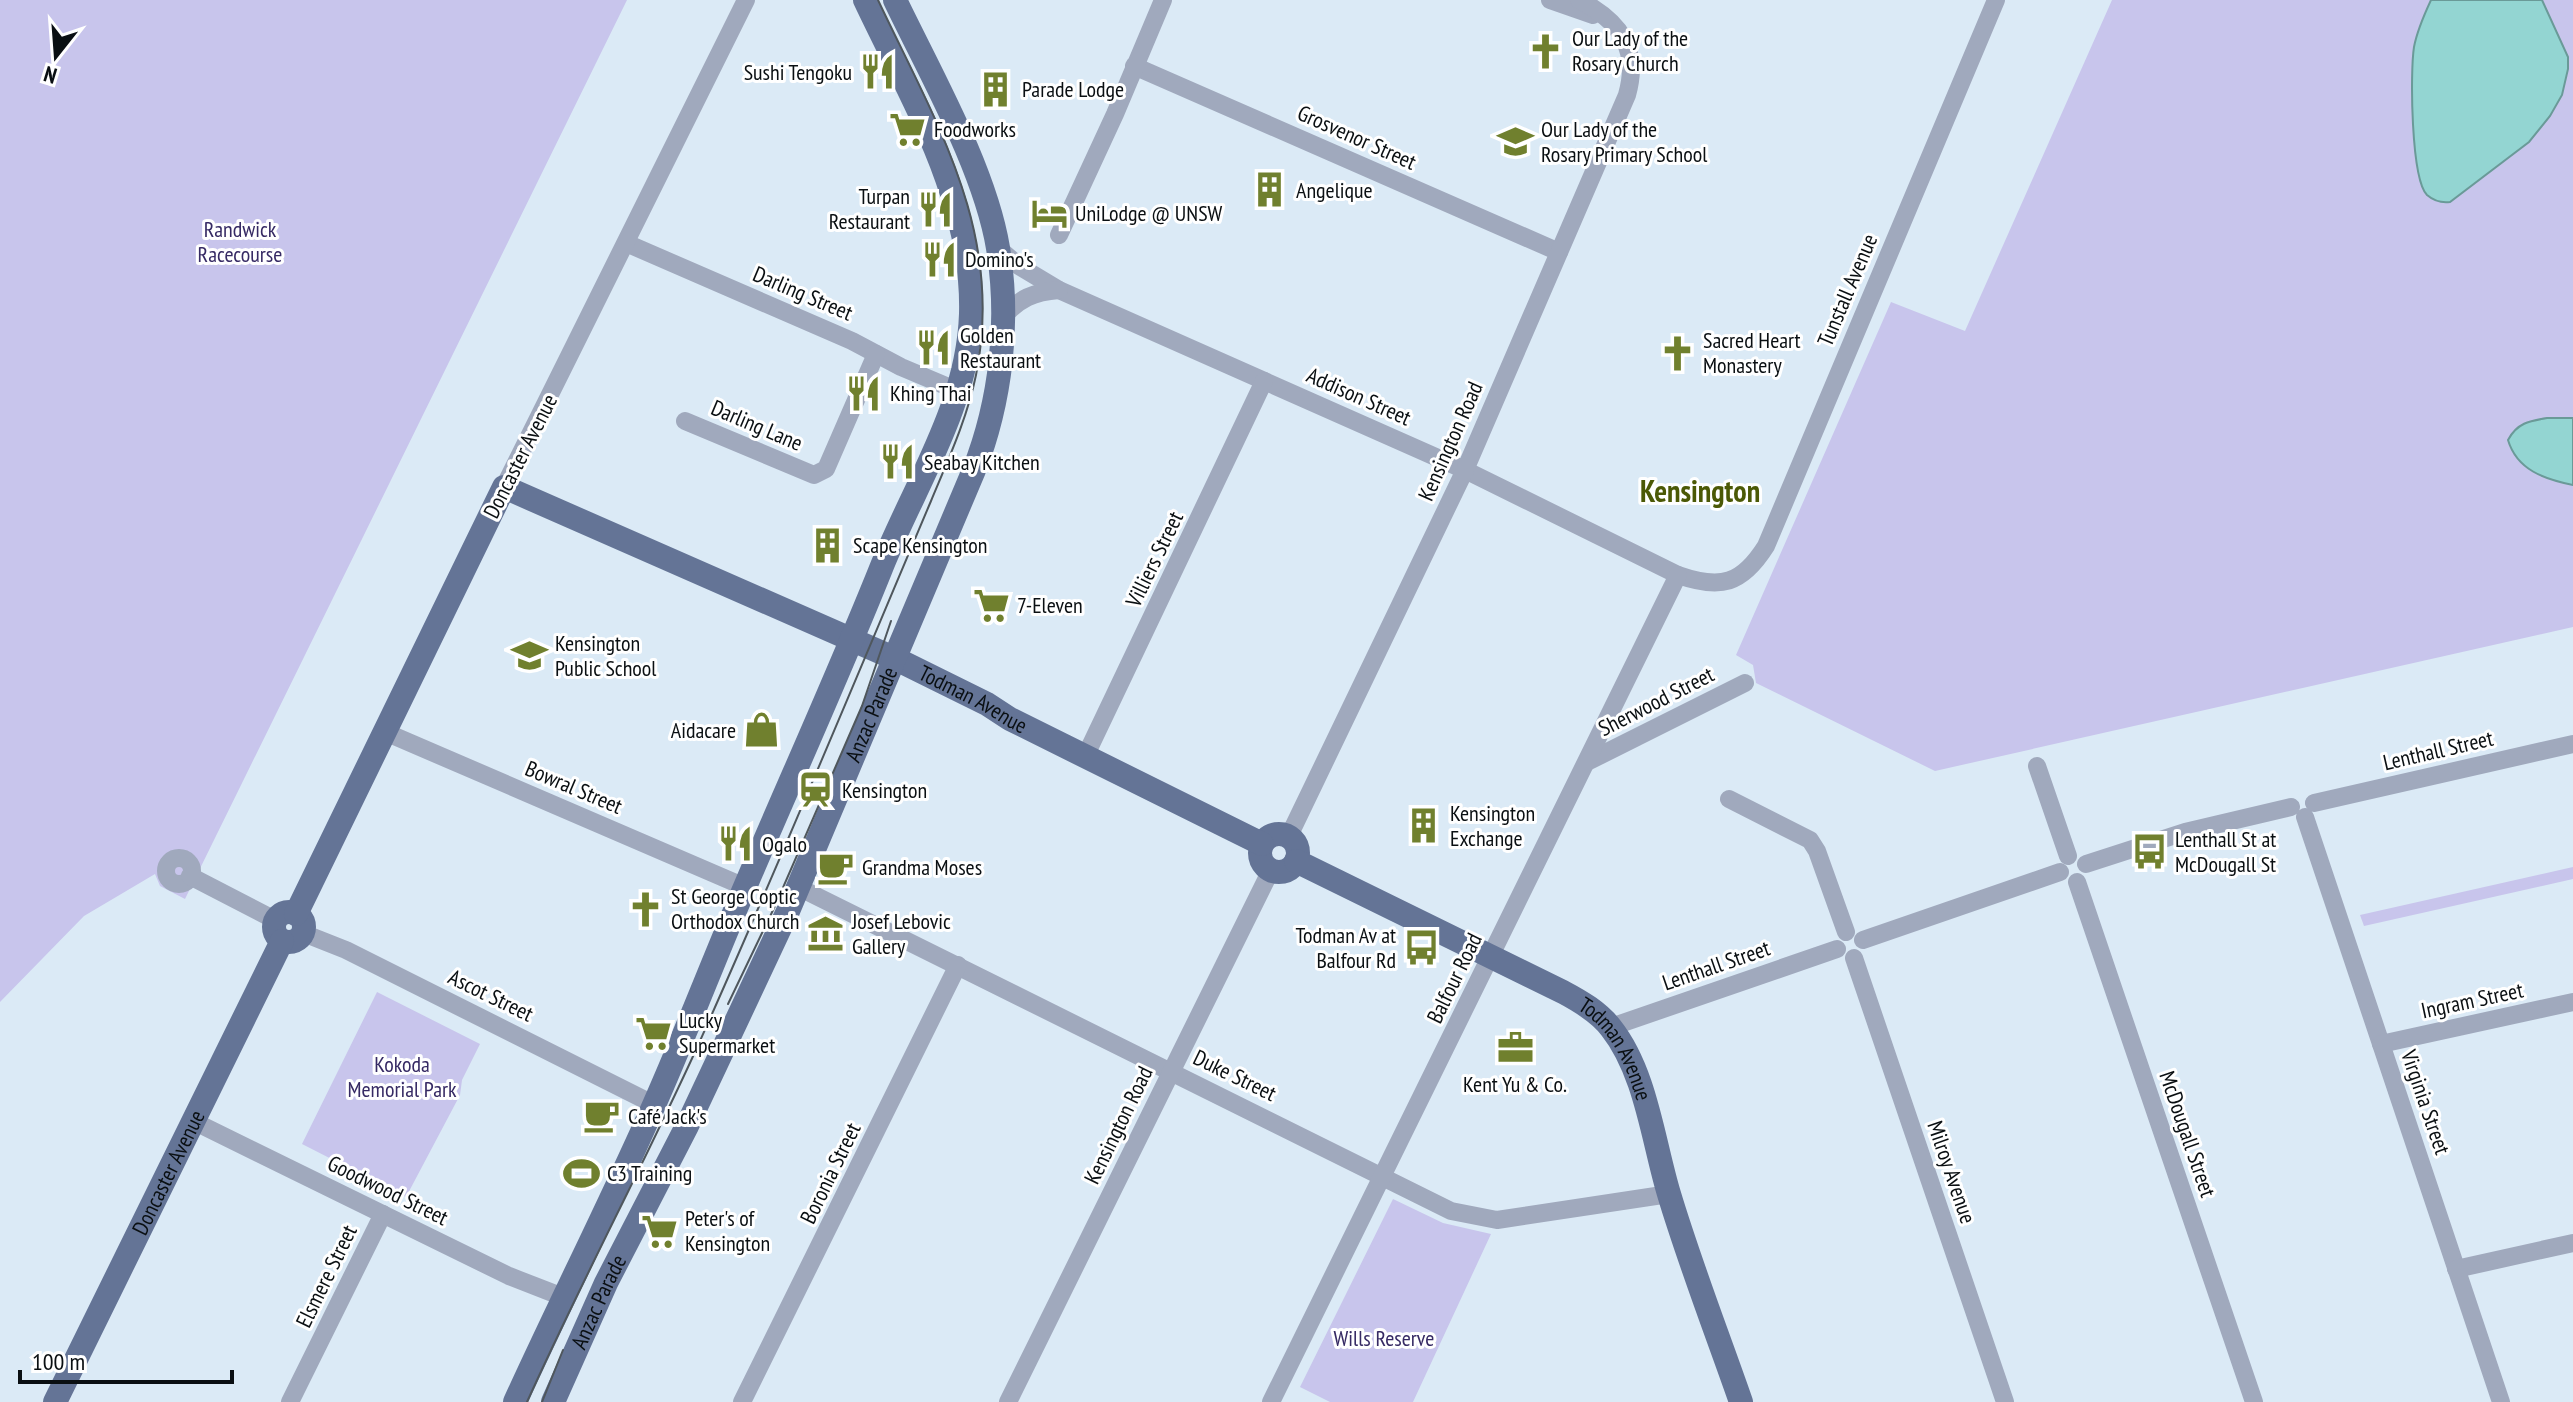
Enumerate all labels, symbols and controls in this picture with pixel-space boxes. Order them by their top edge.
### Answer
north arrow [16,16,96,96]
place label: Our Lady of the Rosary Church [1572,24,1688,77]
church icon: Our Lady of the Rosary Church [1527,32,1565,70]
restaurant icon: Sushi Tengoku [859,53,897,91]
place label: Sushi Tengoku [744,58,852,86]
text: N [40,60,60,90]
building icon: Parade Lodge [977,70,1015,108]
place label: Parade Lodge [1022,75,1124,103]
street label: Grosvenor Street [1293,98,1421,176]
supermarket icon: Foodworks [889,110,927,148]
place label: Foodworks [934,115,1016,143]
place label: Our Lady of the Rosary Primary School [1541,115,1708,168]
school or university icon: Our Lady of the Rosary Primary School [1496,123,1534,161]
building icon: Angelique [1251,171,1289,209]
place label: Angelique [1296,176,1373,204]
place label: Turpan Restaurant [829,182,910,235]
restaurant icon: Turpan Restaurant [917,190,955,228]
hotel icon: UniLodge @ UNSW [1030,194,1068,232]
place label: UniLodge @ UNSW [1075,199,1223,227]
park label: Randwick Racecourse [198,215,282,268]
street label: Tunstall Avenue [1811,230,1883,350]
restaurant icon: Domino's [920,240,958,278]
place label: Domino's [965,245,1034,273]
street label: Darling Street [749,259,857,327]
place label: Golden Restaurant [960,321,1041,374]
place label: Sacred Heart Monastery [1703,326,1801,379]
restaurant icon: Golden Restaurant [915,329,953,367]
church icon: Sacred Heart Monastery [1658,334,1696,372]
street label: Addison Street [1303,361,1415,431]
restaurant icon: Khing Thai [845,374,883,412]
street label: Kensington Road [1411,377,1489,505]
place label: Khing Thai [890,379,972,407]
street label: Doncaster Avenue [477,389,563,523]
street label: Darling Lane [707,393,807,457]
restaurant icon: Seabay Kitchen [879,443,917,481]
place label: Seabay Kitchen [924,448,1040,476]
district label: Kensington [1640,471,1760,510]
street label: Villiers Street [1118,507,1189,612]
building icon: Scape Kensington [808,526,846,564]
place label: Scape Kensington [853,531,988,559]
supermarket icon: 7-Eleven [972,586,1010,624]
place label: 7-Eleven [1017,591,1083,619]
place label: Kensington Public School [555,629,657,682]
school or university icon: Kensington Public School [510,637,548,675]
street label: Todman Avenue [914,659,1032,739]
street label: Sherwood Street [1594,660,1718,742]
street label: Anzac Parade [839,663,903,766]
shop icon: Aidacare [743,711,781,749]
place label: Aidacare [671,716,736,744]
street label: Lenthall Street [2380,724,2496,776]
street label: Bowral Street [521,754,627,820]
station icon: Kensington [797,771,835,809]
place label: Kensington [842,776,927,804]
place label: Kensington Exchange [1450,799,1535,852]
building icon: Kensington Exchange [1405,807,1443,845]
restaurant icon: Ogalo [717,825,755,863]
place label: Lenthall St at McDougall St [2175,825,2276,878]
place label: Ogalo [762,830,807,858]
bus stop icon: Lenthall St at McDougall St [2130,833,2168,871]
cafe icon: Grandma Moses [817,848,855,886]
place label: Grandma Moses [862,853,982,881]
place label: St George Coptic Orthodox Church [671,882,800,935]
church icon: St George Coptic Orthodox Church [626,890,664,928]
place label: Josef Lebovic Gallery [851,907,951,960]
museum icon: Josef Lebovic Gallery [807,915,845,953]
place label: Todman Av at Balfour Rd [1295,921,1396,974]
street label: Balfour Road [1420,928,1488,1028]
bus stop icon: Todman Av at Balfour Rd [1403,929,1441,967]
street label: Lenthall Street [1659,934,1773,996]
street label: Ascot Street [444,962,538,1028]
street label: Ingram Street [2418,976,2526,1024]
street label: Todman Avenue [1574,991,1658,1104]
place label: Lucky Supermarket [679,1006,775,1059]
supermarket icon: Lucky Supermarket [634,1014,672,1052]
office icon: Kent Yu & Co. [1496,1029,1534,1067]
street label: Duke Street [1189,1043,1281,1107]
street label: Virginia Street [2395,1045,2457,1158]
park label: Kokoda Memorial Park [347,1050,457,1103]
street label: Kensington Road [1078,1062,1158,1188]
street label: McDougall Street [2153,1067,2223,1201]
place label: Kent Yu & Co. [1463,1070,1567,1098]
cafe icon: Café Jack's [583,1097,621,1135]
place label: Café Jack's [628,1102,707,1130]
street label: Doncaster Avenue [126,1105,211,1239]
street label: Milroy Avenue [1921,1117,1983,1227]
street label: Boronia Street [794,1118,866,1228]
street label: Goodwood Street [323,1149,453,1231]
sports icon: C3 Training [562,1154,600,1192]
place label: C3 Training [607,1159,692,1187]
place label: Peter's of Kensington [685,1204,770,1257]
supermarket icon: Peter's of Kensington [640,1212,678,1250]
street label: Elsmere Street [289,1220,363,1332]
street label: Anzac Parade [565,1250,632,1353]
park label: Wills Reserve [1334,1324,1434,1352]
scale bar [20,1334,232,1384]
text: 100 m [32,1346,85,1377]

